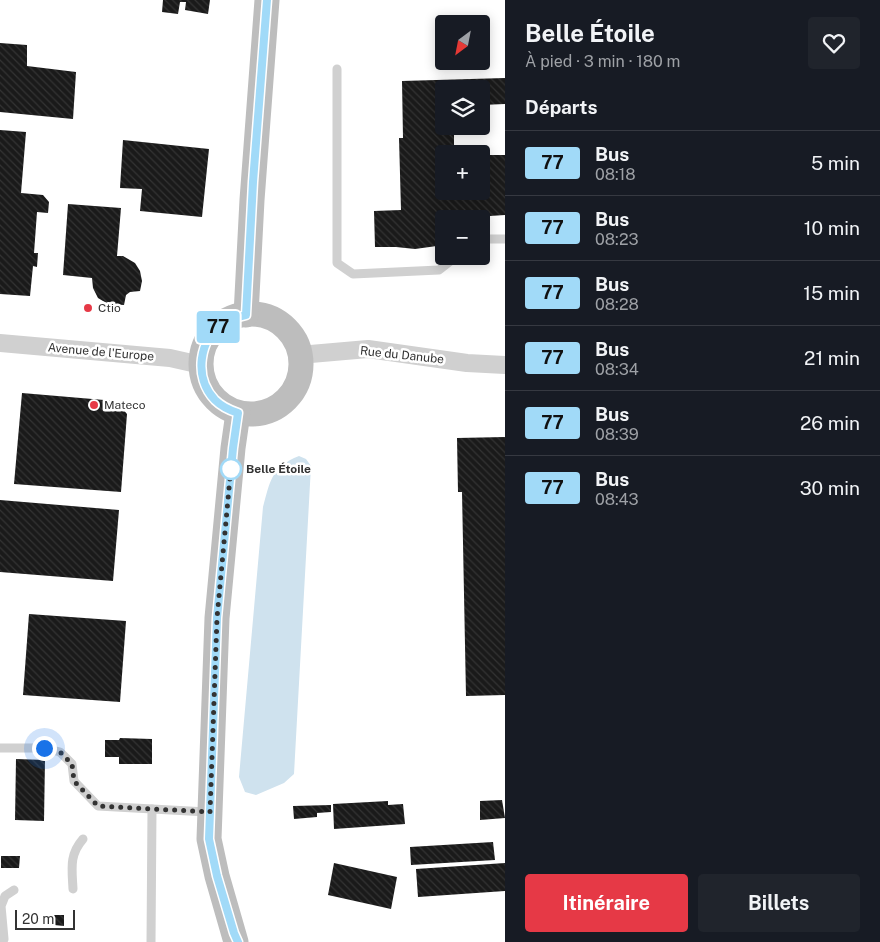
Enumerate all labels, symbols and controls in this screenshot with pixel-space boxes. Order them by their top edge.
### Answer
north arrow [435,15,490,70]
map controls [435,15,490,265]
button: heart [808,17,860,69]
text: Belle Étoile [525,19,655,47]
text: À pied · 3 min · 180 m [525,52,680,71]
button: layers [435,80,490,135]
text: Départs [525,96,597,118]
text: Bus [595,143,629,165]
button: + [435,145,490,200]
text: 77 [541,152,564,173]
text: 5 min [811,152,860,174]
text: 08:18 [595,165,636,184]
text: Bus [595,208,629,230]
button: − [435,210,490,265]
text: 77 [541,217,564,238]
text: 10 min [804,217,860,239]
text: 08:23 [595,230,639,249]
text: Bus [595,273,629,295]
text: 77 [541,282,564,303]
text: 15 min [803,282,860,304]
text: 08:28 [595,295,639,314]
place label: Ctio [98,301,121,315]
marker: Ctio [82,302,94,314]
line badge: 77 [196,311,240,343]
text: 77 [207,316,229,337]
text: Bus [595,338,629,360]
street label: Avenue de l'Europe [47,340,155,364]
street label: Rue du Danube [359,344,445,366]
text: 77 [541,347,564,368]
text: 21 min [804,347,860,369]
text: 08:34 [595,360,639,379]
place label: Mateco [104,398,146,412]
marker: Mateco [88,399,100,411]
text: Bus [595,403,629,425]
text: 77 [541,412,564,433]
text: 26 min [800,412,860,434]
text: 08:39 [595,425,639,444]
marker: Belle Étoile [220,458,242,480]
place label: Belle Étoile [246,462,311,476]
text: Bus [595,468,629,490]
text: 77 [541,477,564,498]
text: 30 min [800,477,860,499]
text: 08:43 [595,490,639,509]
your location [32,736,57,761]
button: Itinéraire [525,874,688,932]
button: Billets [698,874,860,932]
scale bar [15,907,75,930]
text: 20 m [22,911,54,927]

